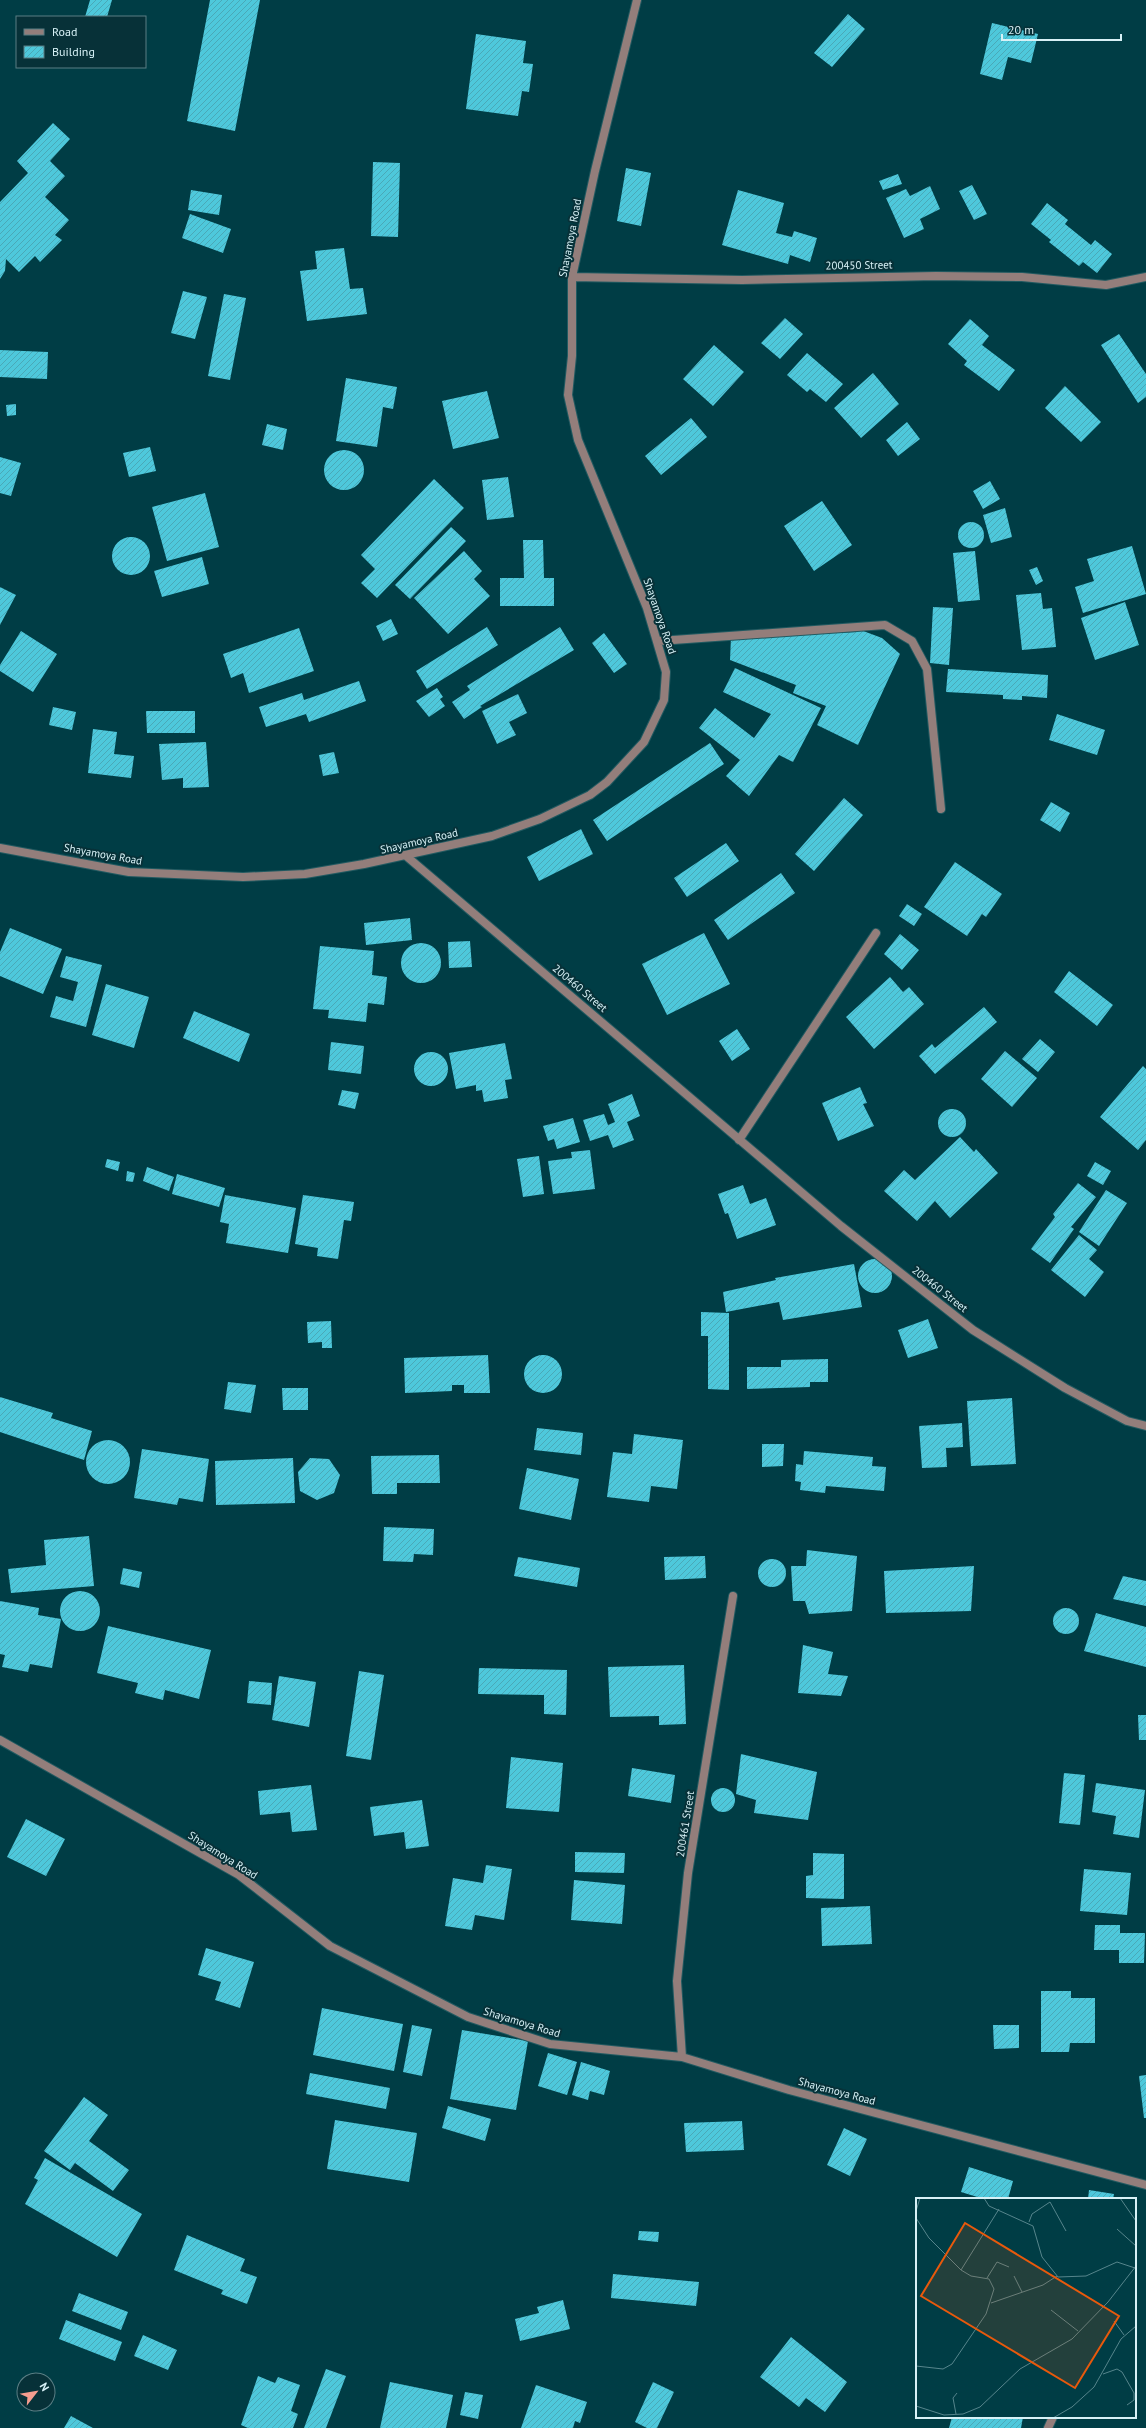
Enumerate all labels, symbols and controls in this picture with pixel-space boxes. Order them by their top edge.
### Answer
legend [16,16,146,68]
scale bar [1002,16,1121,42]
text: 20 m [1008,22,1034,37]
text: Road [52,24,77,39]
text: Building [52,44,95,59]
street label: Shayamoya Road [556,198,584,278]
street label: 200450 Street [825,257,893,273]
street label: Shayamoya Road [640,576,680,656]
street label: Shayamoya Road [379,825,459,857]
street label: Shayamoya Road [63,840,143,868]
street label: 200460 Street [550,961,610,1015]
street label: 200460 Street [909,1263,971,1315]
street label: 200461 Street [673,1790,697,1858]
street label: Shayamoya Road [186,1828,260,1882]
street label: Shayamoya Road [482,2004,562,2040]
street label: Shayamoya Road [797,2074,877,2108]
inset map [916,2198,1136,2418]
north arrow [16,2372,56,2412]
text: N [37,2380,52,2394]

